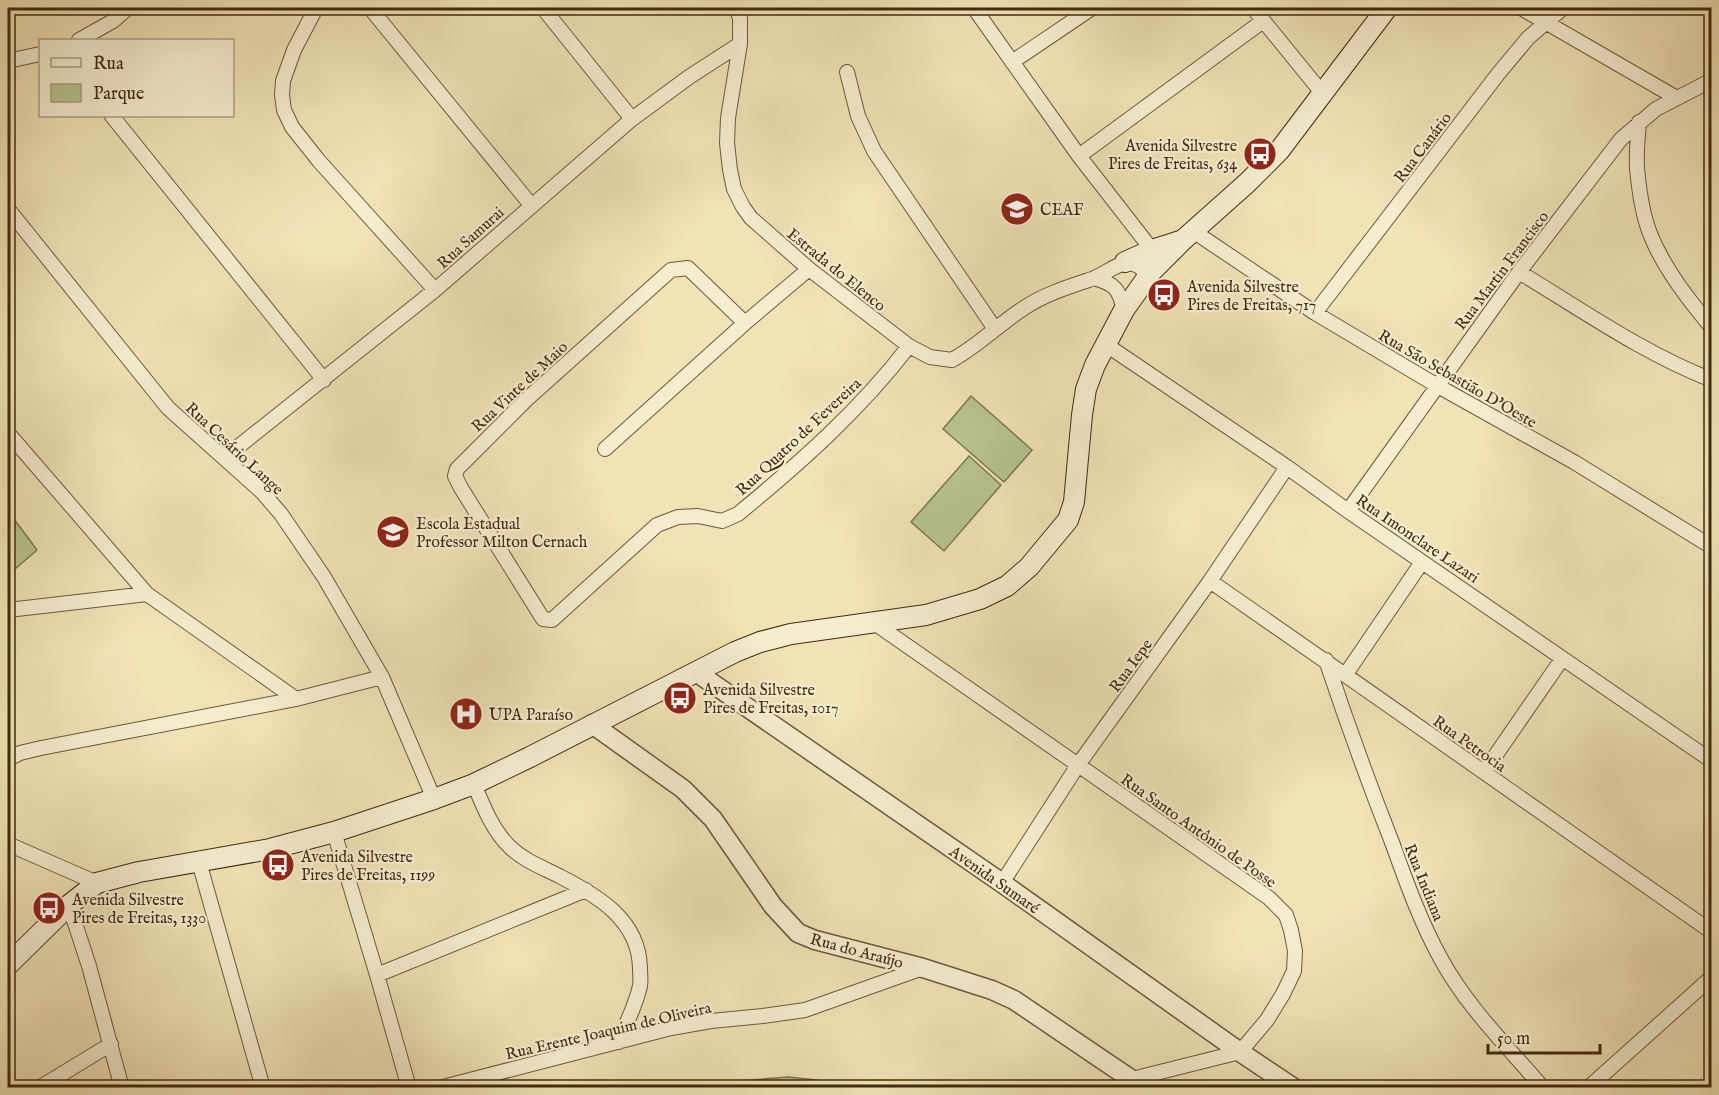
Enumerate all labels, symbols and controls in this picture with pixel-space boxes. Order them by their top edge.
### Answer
legend [39,39,234,117]
text: Rua [93,53,124,76]
text: Parque [93,83,144,106]
street label: Rua Canário [1391,109,1457,187]
bus stop icon: Avenida Silvestre Pires de Freitas, 634 [1242,136,1278,172]
place label: Avenida Silvestre Pires de Freitas, 634 [1108,137,1237,175]
school or university icon: CEAF [999,191,1035,227]
place label: CEAF [1040,201,1084,221]
street label: Rua Samurai [434,203,509,274]
street label: Rua Martin Francisco [1451,207,1554,335]
street label: Estrada do Elenco [782,225,889,317]
bus stop icon: Avenida Silvestre Pires de Freitas, 717 [1146,277,1182,313]
place label: Avenida Silvestre Pires de Freitas, 717 [1186,278,1316,316]
street label: Rua São Sebastião D'Oeste [1374,326,1540,433]
street label: Rua Vinte de Maio [468,337,573,437]
street label: Rua Quatro de Fevereira [733,374,866,501]
street label: Rua Cesário Lange [180,399,287,500]
street label: Rua Imonclare Lazari [1351,491,1482,588]
school or university icon: Escola Estadual Professor Milton Cernach [375,514,411,550]
place label: Escola Estadual Professor Milton Cernach [416,515,588,553]
street label: Rua Iepe [1106,636,1158,697]
bus stop icon: Avenida Silvestre Pires de Freitas, 1017 [662,680,698,716]
place label: Avenida Silvestre Pires de Freitas, 1017 [702,681,839,719]
hospital icon: UPA Paraíso [448,696,484,732]
place label: UPA Paraíso [489,706,573,726]
street label: Rua Petrocia [1428,712,1510,777]
street label: Rua Santo Antônio de Posse [1116,770,1280,893]
street label: Rua Indiana [1399,841,1448,924]
street label: Avenida Sumaré [944,842,1043,919]
bus stop icon: Avenida Silvestre Pires de Freitas, 1199 [260,847,296,883]
place label: Avenida Silvestre Pires de Freitas, 1199 [300,848,435,886]
bus stop icon: Avenida Silvestre Pires de Freitas, 1330 [31,890,67,926]
place label: Avenida Silvestre Pires de Freitas, 1330 [71,891,206,929]
street label: Rua do Araújo [808,930,906,974]
street label: Rua Erente Joaquim de Oliveira [504,999,713,1065]
scale bar [1488,1017,1600,1055]
text: 50 m [1497,1028,1530,1051]

